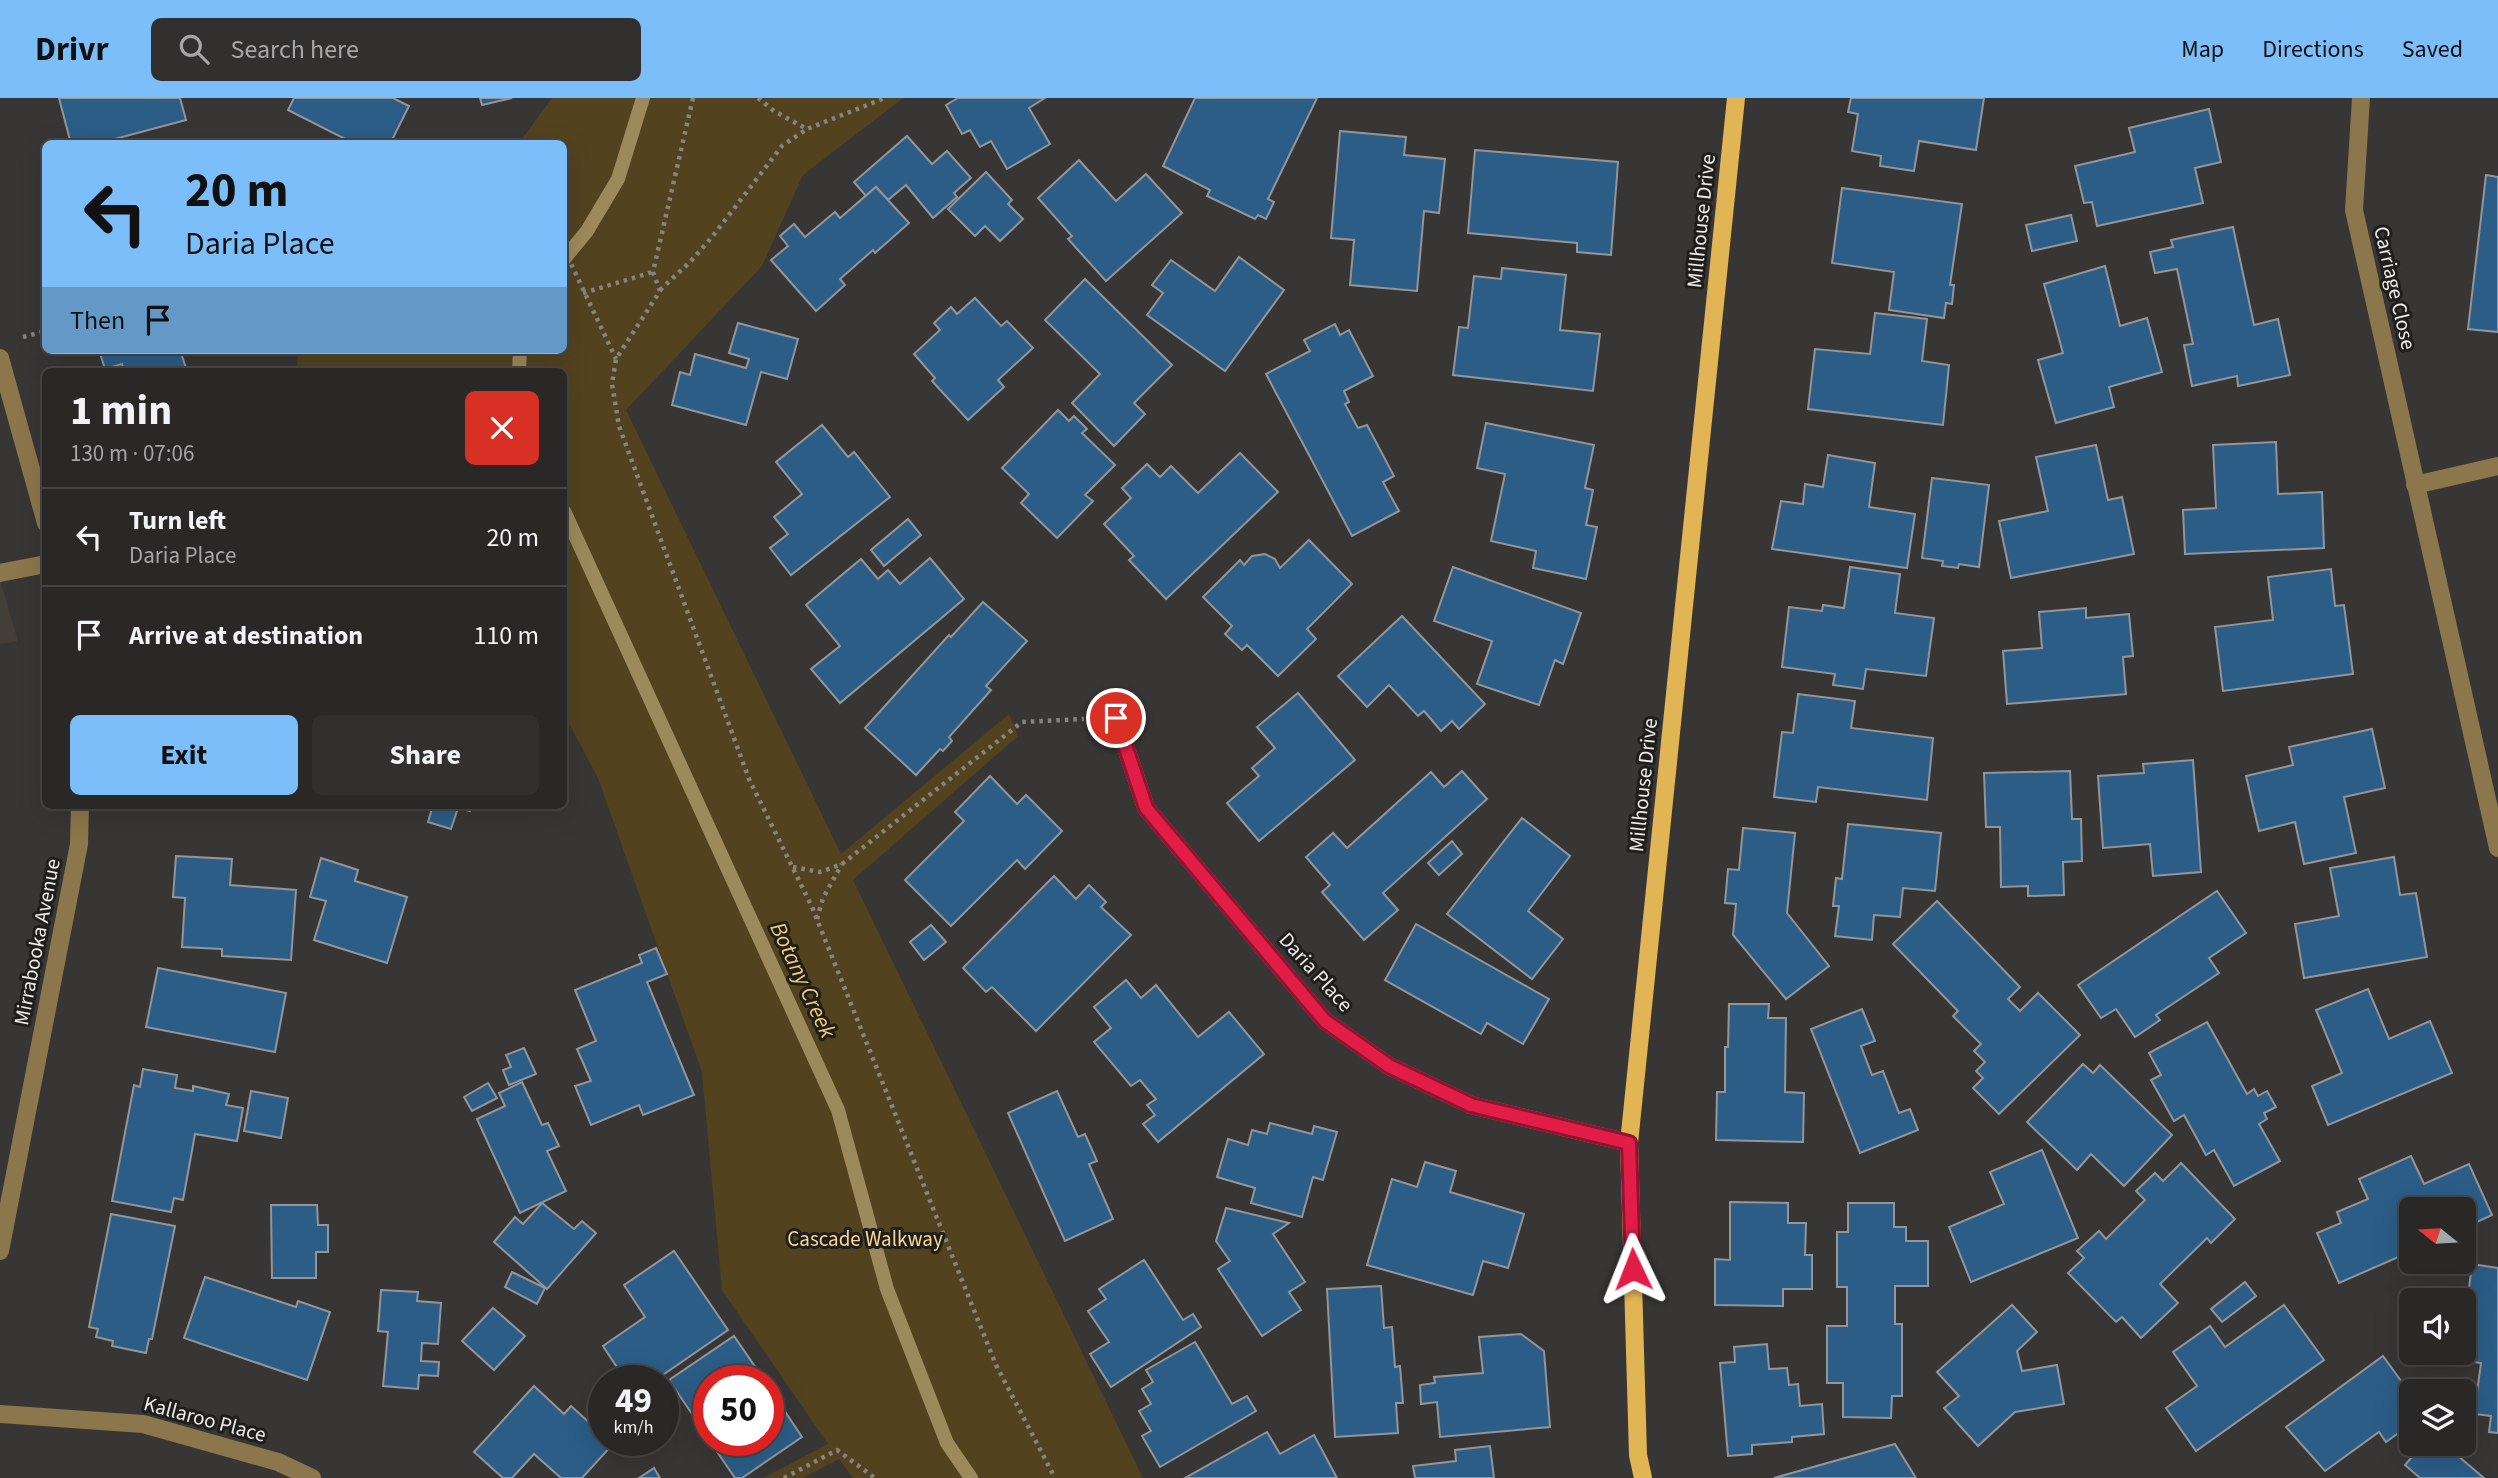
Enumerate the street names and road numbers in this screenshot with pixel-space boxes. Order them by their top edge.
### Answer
street label: Millhouse Drive [1679,153,1723,289]
street label: Carriage Close [2366,223,2424,353]
street label: Millhouse Drive [1621,717,1665,853]
street label: Mirrabooka Avenue [6,856,68,1028]
street label: Daria Place [1272,926,1360,1018]
street label: Kallaroo Place [141,1388,269,1450]

